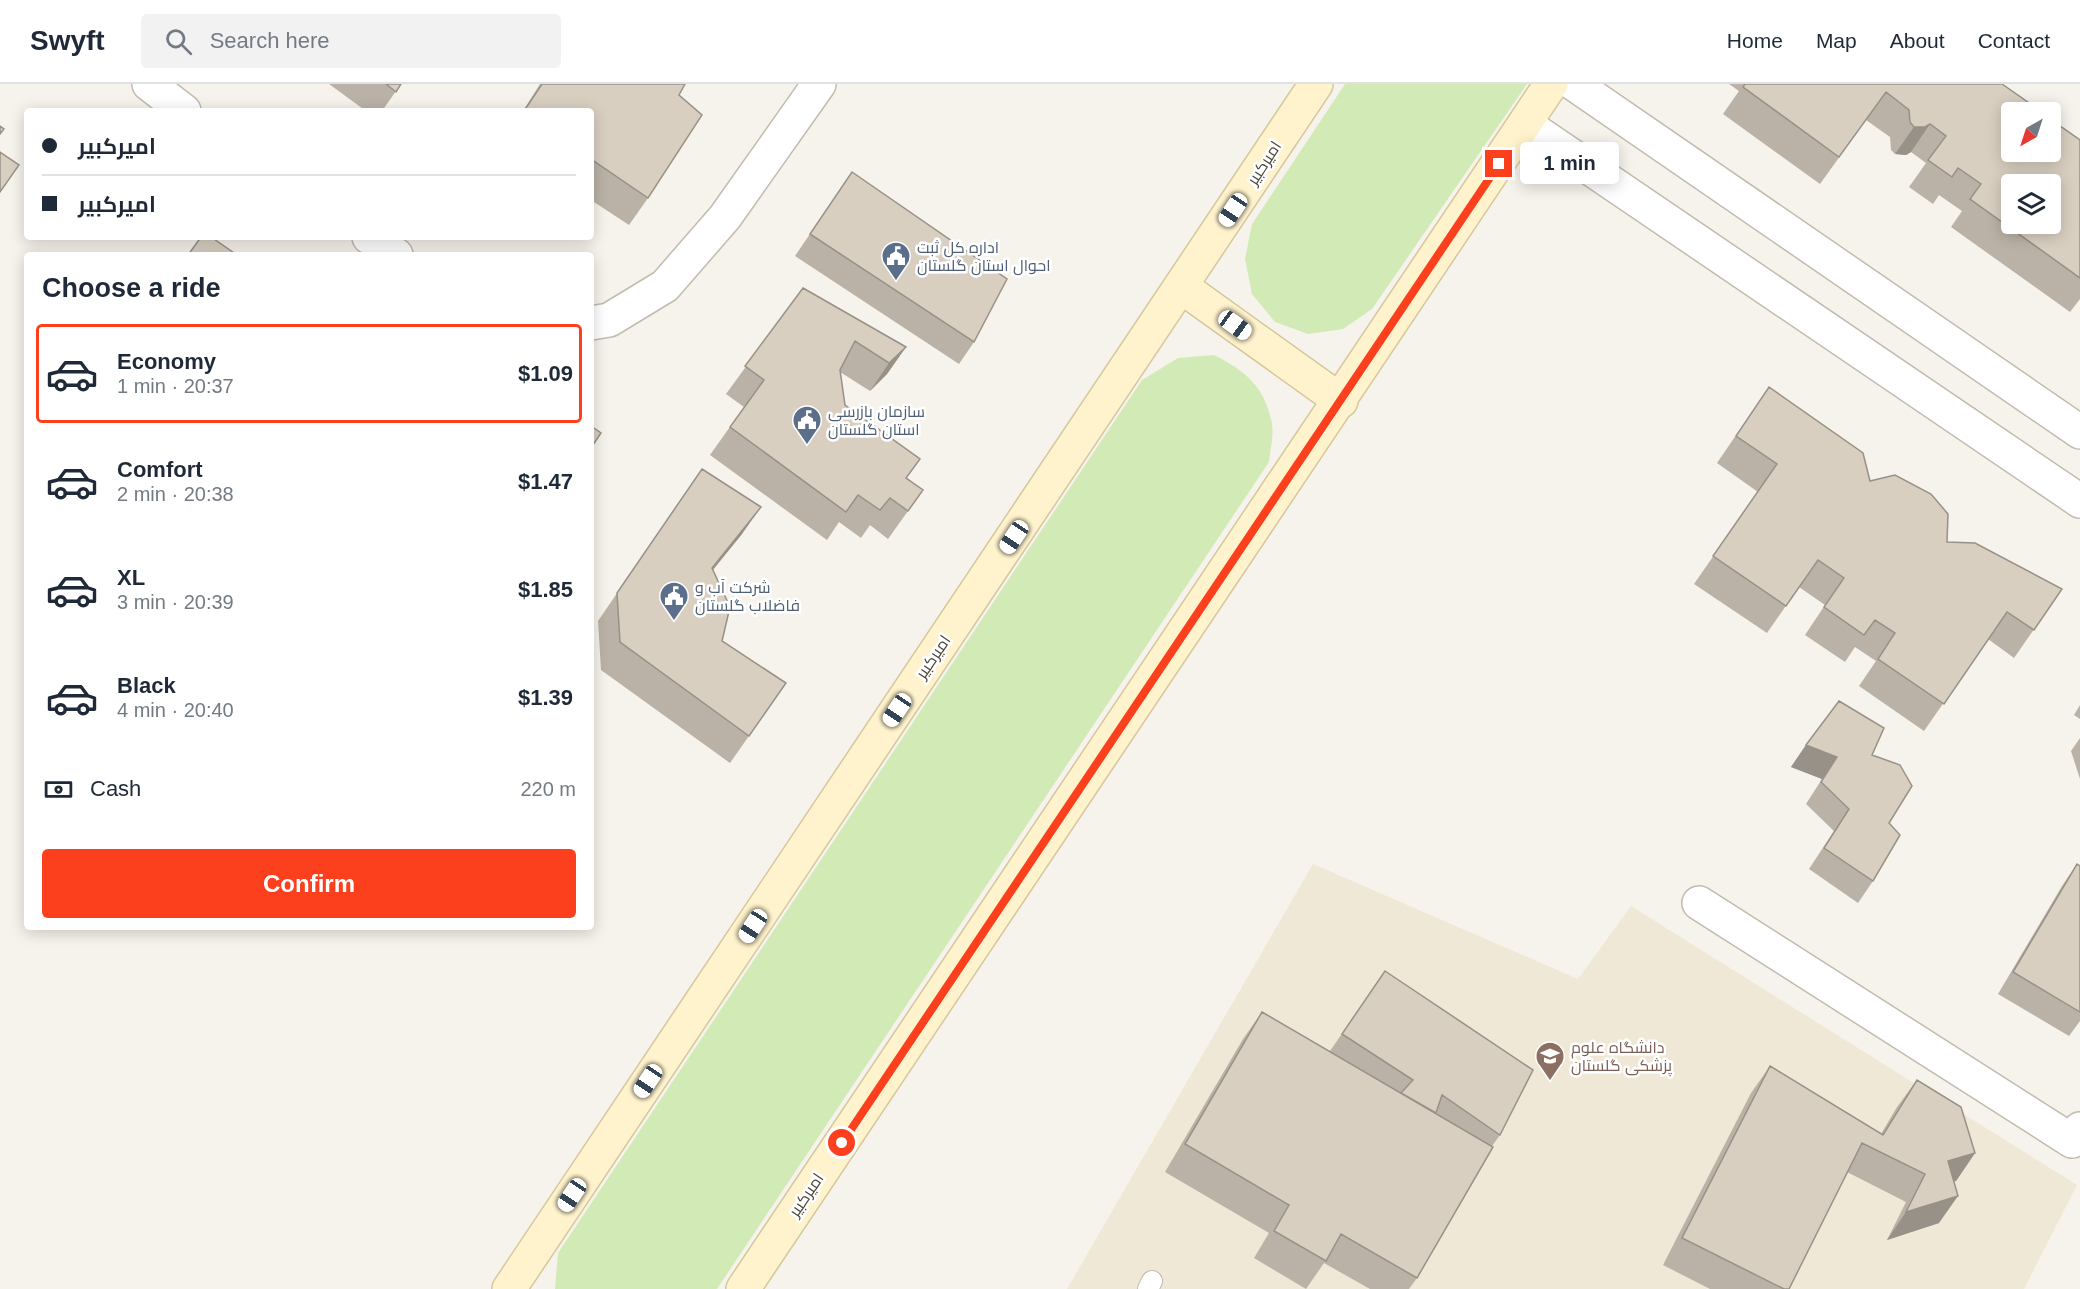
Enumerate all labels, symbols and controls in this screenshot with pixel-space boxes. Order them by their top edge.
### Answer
search box [141,14,561,68]
text: Swyft [30,25,105,56]
icon: search [162,25,195,58]
text: Search here [210,28,330,53]
text: Home [1727,29,1783,52]
text: Map [1816,29,1857,52]
text: About [1890,29,1945,52]
text: Contact [1978,29,2050,52]
north arrow [2001,102,2061,162]
map controls [2001,102,2061,234]
text: امیرکبیر [78,134,156,159]
street label: امیرکبیر [1243,138,1285,189]
callout: 1 min [1520,143,1619,185]
route end [1485,150,1512,177]
text: 1 min [1543,152,1596,174]
button: layers [2001,174,2061,234]
car [1215,190,1251,230]
text: امیرکبیر [78,192,156,217]
place label: اداره کل ثبت احوال استان گلستان [917,239,1050,276]
public building icon: اداره کل ثبت احوال استان گلستان [880,240,912,282]
text: Choose a ride [42,273,221,303]
car [1215,307,1255,343]
icon: car [45,347,99,401]
text: Economy [117,349,216,374]
text: $1.09 [518,361,573,386]
text: 1 min · 20:37 [117,375,234,397]
place label: سازمان بازرسی استان گلستان [828,403,925,440]
public building icon: سازمان بازرسی استان گلستان [791,404,823,446]
icon: car [45,455,99,509]
text: Comfort [117,457,203,482]
text: $1.47 [518,469,573,494]
text: 2 min · 20:38 [117,483,234,505]
car [996,517,1032,557]
icon: car [45,563,99,617]
text: XL [117,565,145,590]
text: $1.85 [518,577,573,602]
place label: شرکت آب و فاضلاب گلستان [695,579,800,616]
public building icon: شرکت آب و فاضلاب گلستان [658,580,690,622]
text: 3 min · 20:39 [117,591,234,613]
street label: امیرکبیر [912,632,954,683]
icon: car [45,671,99,725]
text: Black [117,673,176,698]
text: $1.39 [518,685,573,710]
car [879,690,915,730]
text: 4 min · 20:40 [117,699,234,721]
icon: cash [42,773,75,806]
text: Cash [90,776,141,801]
text: 220 m [520,778,576,800]
button: Confirm [42,849,576,918]
car [736,906,770,946]
place label: دانشگاه علوم پزشکی گلستان [1571,1039,1673,1077]
school or university icon: دانشگاه علوم پزشکی گلستان [1534,1040,1566,1082]
car [630,1061,666,1101]
route start [828,1129,855,1156]
street label: امیرکبیر [785,1170,827,1221]
car [554,1175,590,1215]

